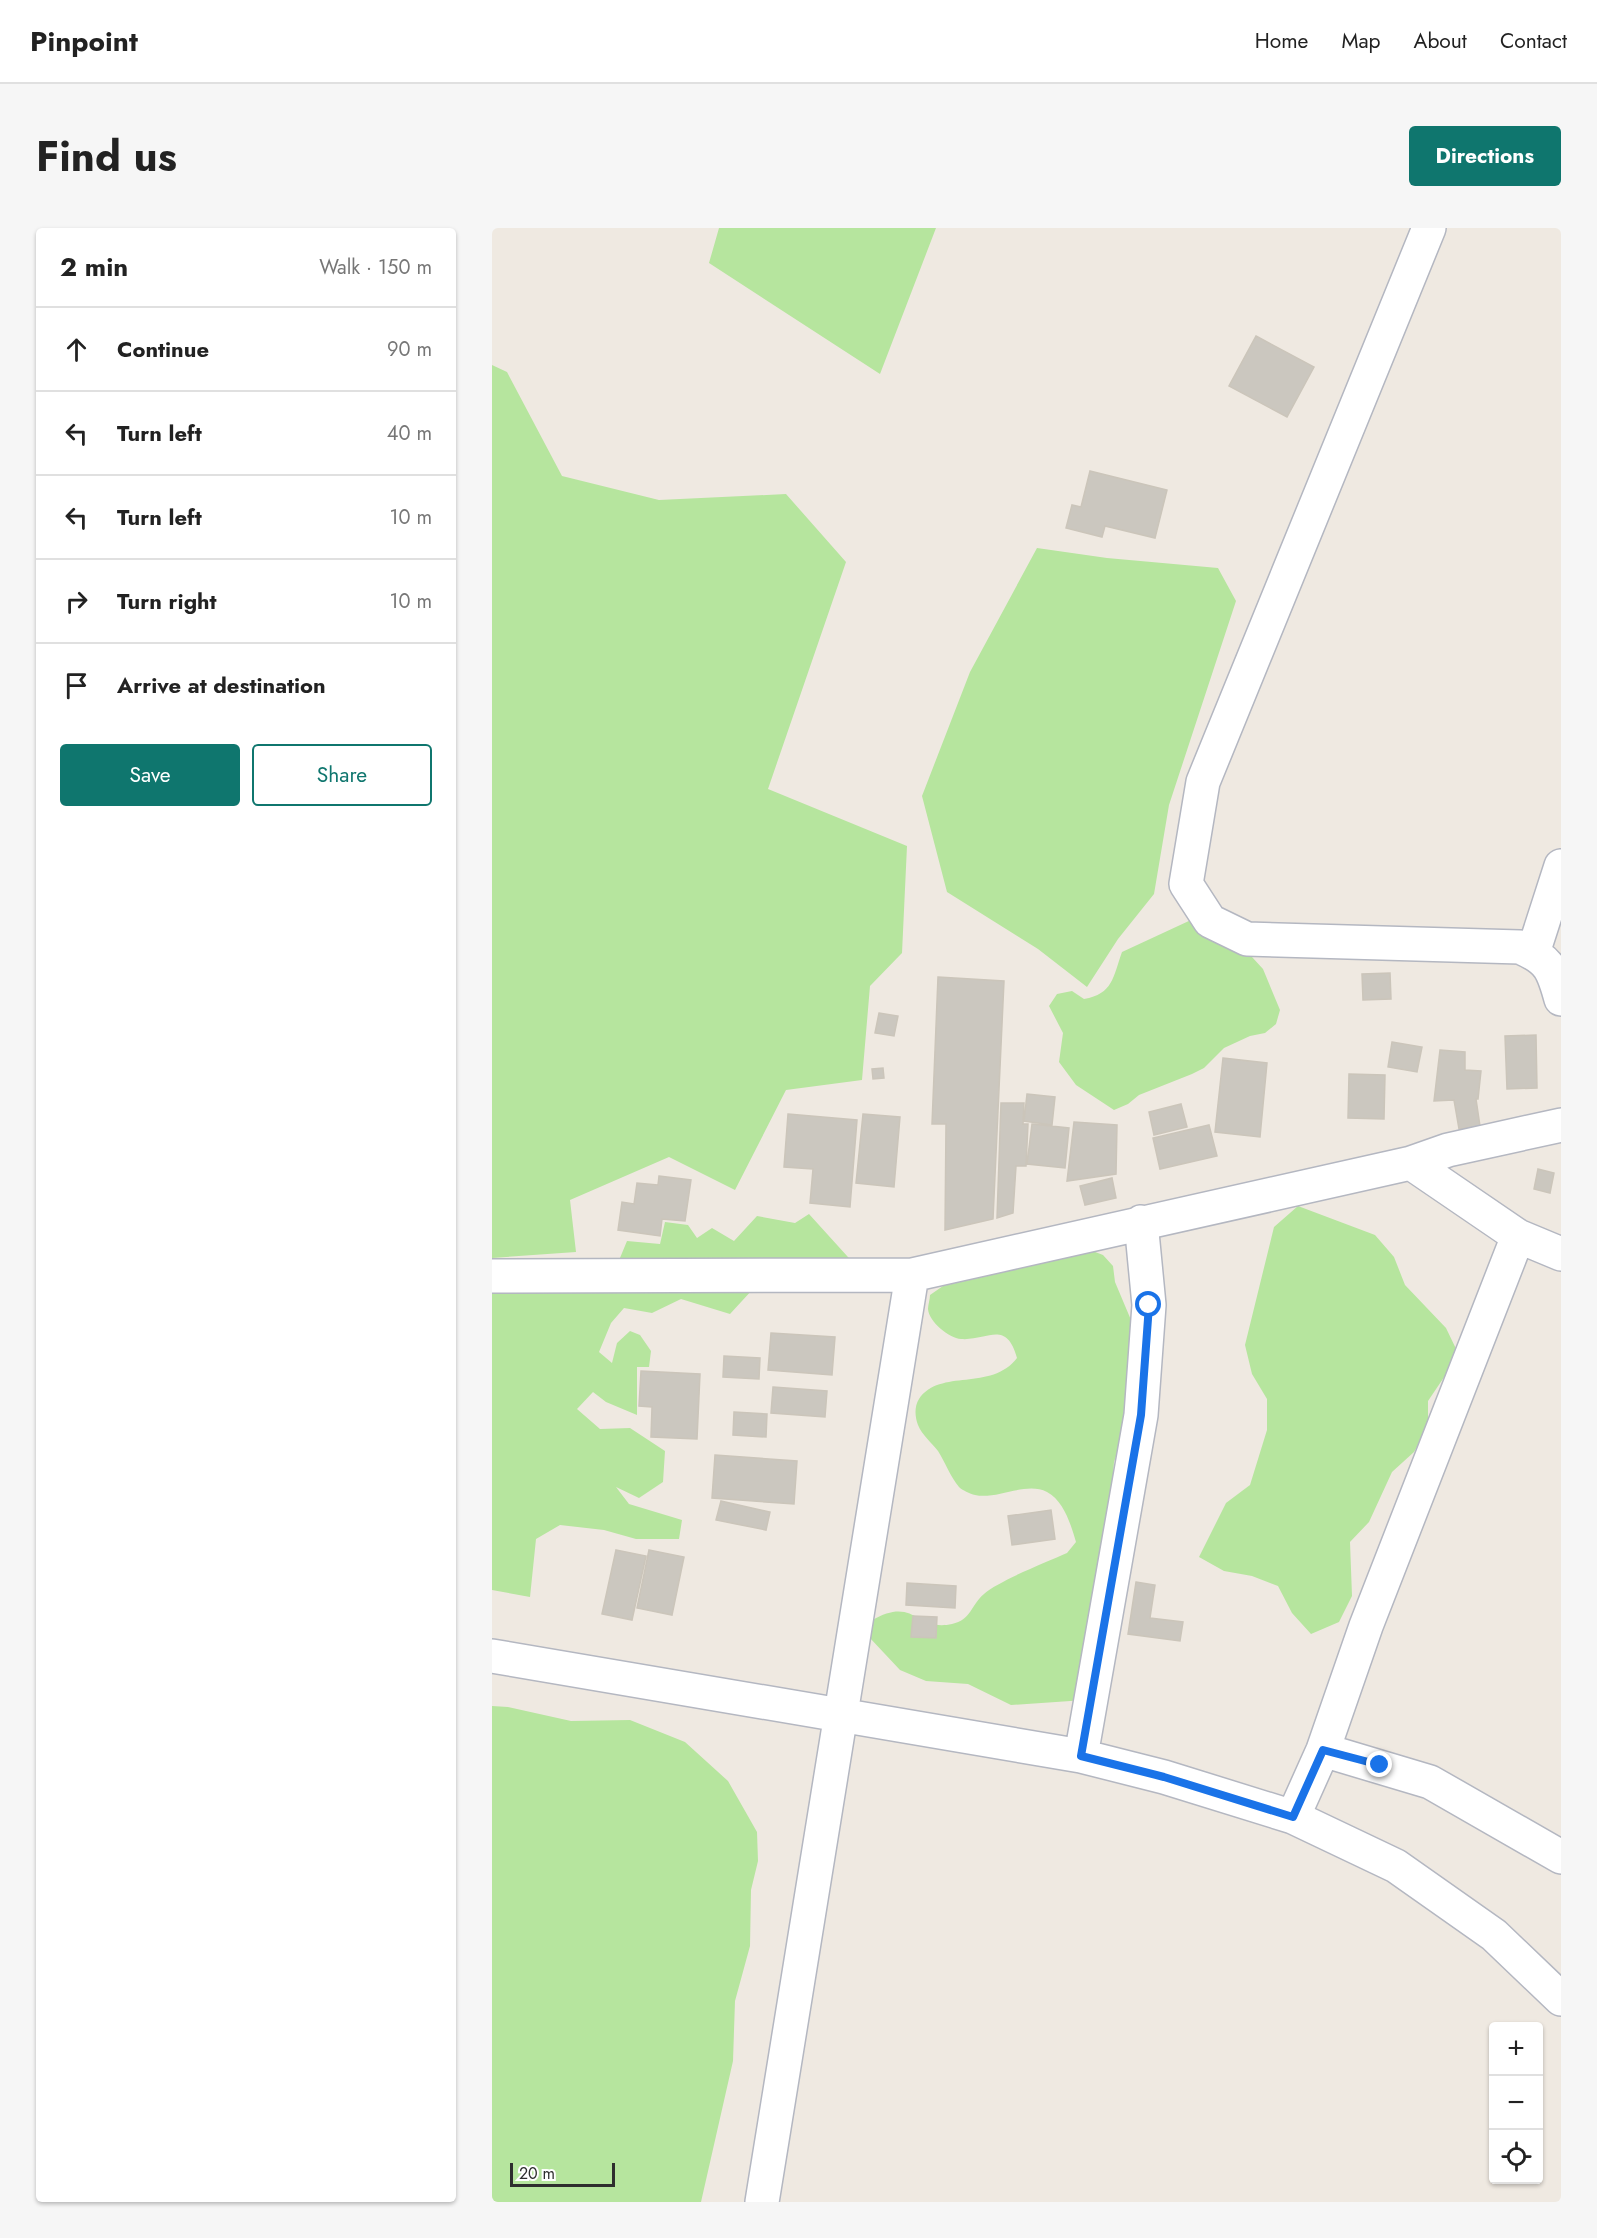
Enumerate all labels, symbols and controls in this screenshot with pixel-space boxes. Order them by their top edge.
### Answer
text: Pinpoint [30,21,138,62]
text: Home [1255,26,1308,56]
text: Map [1341,26,1381,56]
text: About [1414,26,1467,56]
text: Contact [1500,26,1567,56]
text: Find us [36,126,177,187]
button: Directions [1409,126,1561,186]
text: 2 min [60,248,128,286]
text: Walk · 150 m [319,253,432,282]
icon: ahead [60,333,93,366]
text: Continue [117,333,209,365]
text: 90 m [387,335,432,364]
icon: left [60,417,93,450]
text: Turn left [117,417,202,449]
text: 40 m [387,419,432,448]
icon: left [60,501,93,534]
text: Turn left [117,501,202,533]
text: 10 m [389,503,432,532]
icon: right [60,585,93,618]
text: Turn right [117,585,217,617]
text: 10 m [389,587,432,616]
icon: arrive [60,669,93,702]
text: Arrive at destination [117,669,326,701]
button: Save [60,744,240,806]
button: Share [252,744,432,806]
route start [1135,1291,1161,1317]
route end [1366,1751,1392,1777]
map controls [1489,2022,1543,2184]
button: + [1489,2022,1543,2076]
button: − [1489,2076,1543,2130]
button: locate [1489,2130,1543,2184]
scale bar [510,2160,615,2188]
text: 20 m [519,2162,555,2185]

